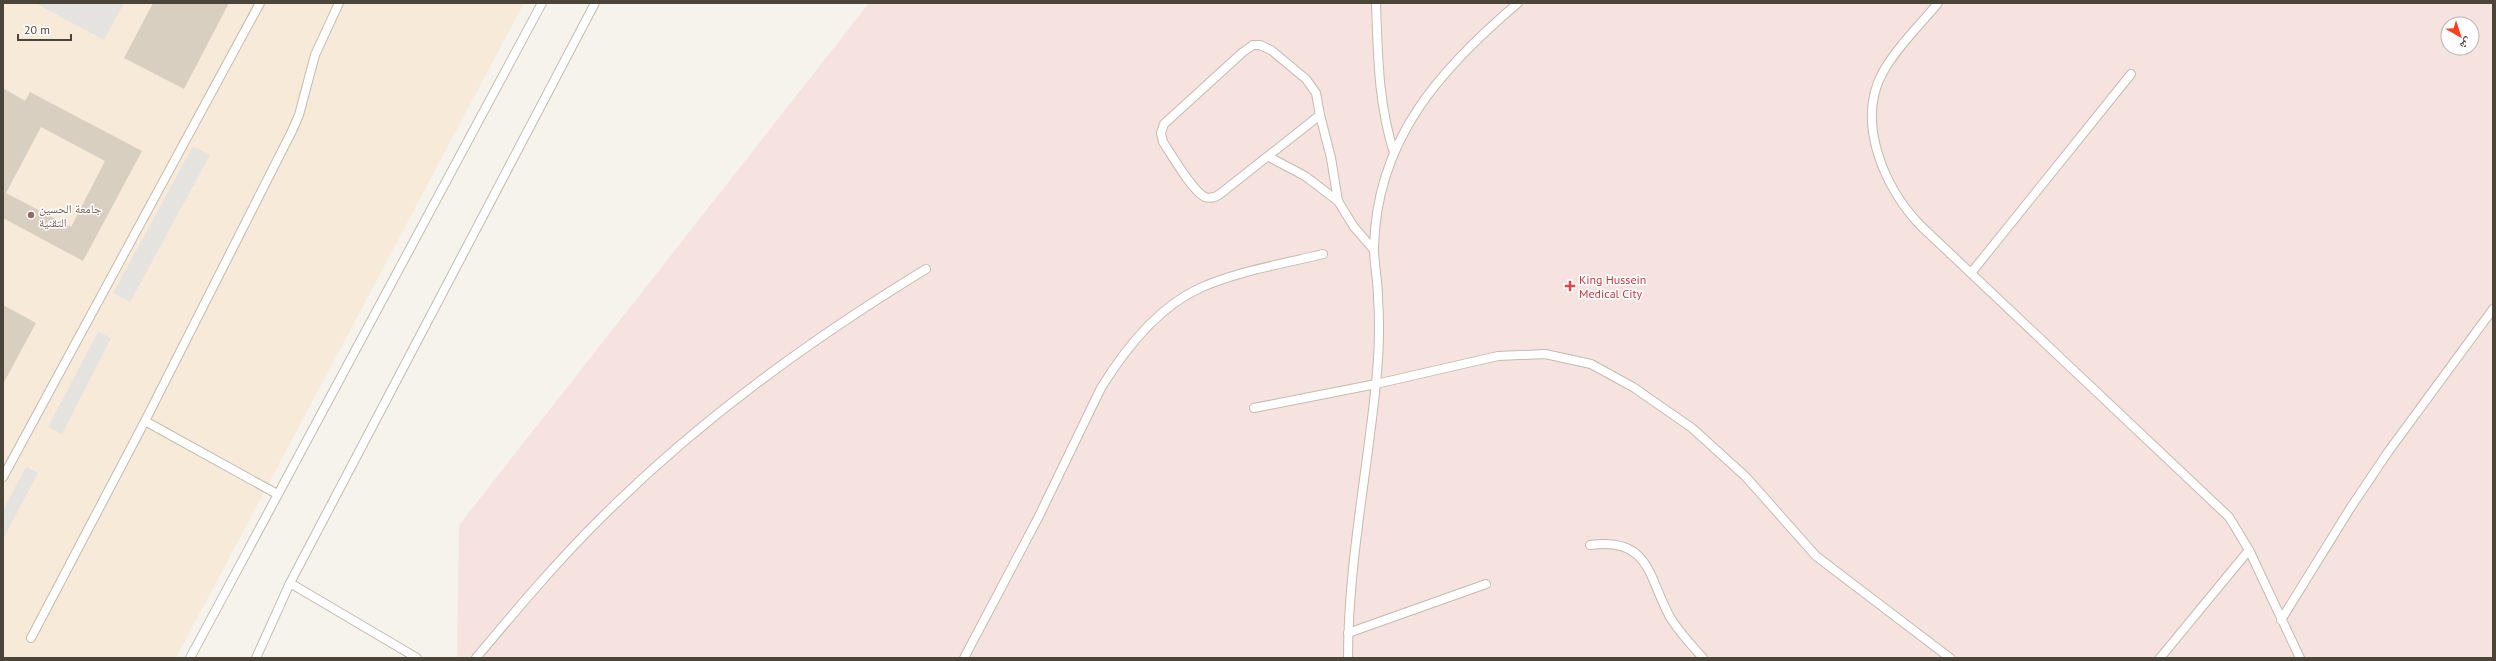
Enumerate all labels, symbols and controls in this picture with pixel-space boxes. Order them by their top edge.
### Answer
scale bar [18,16,71,42]
north arrow [2440,16,2480,56]
text: 20 m [24,22,50,37]
text: ش [2456,34,2475,53]
place label: جامعة الحسين التقنية [39,201,102,230]
marker: جامعة الحسين التقنية [26,210,36,220]
place label: King Hussein Medical City [1579,272,1646,301]
marker: King Hussein Medical City [1564,280,1576,292]

